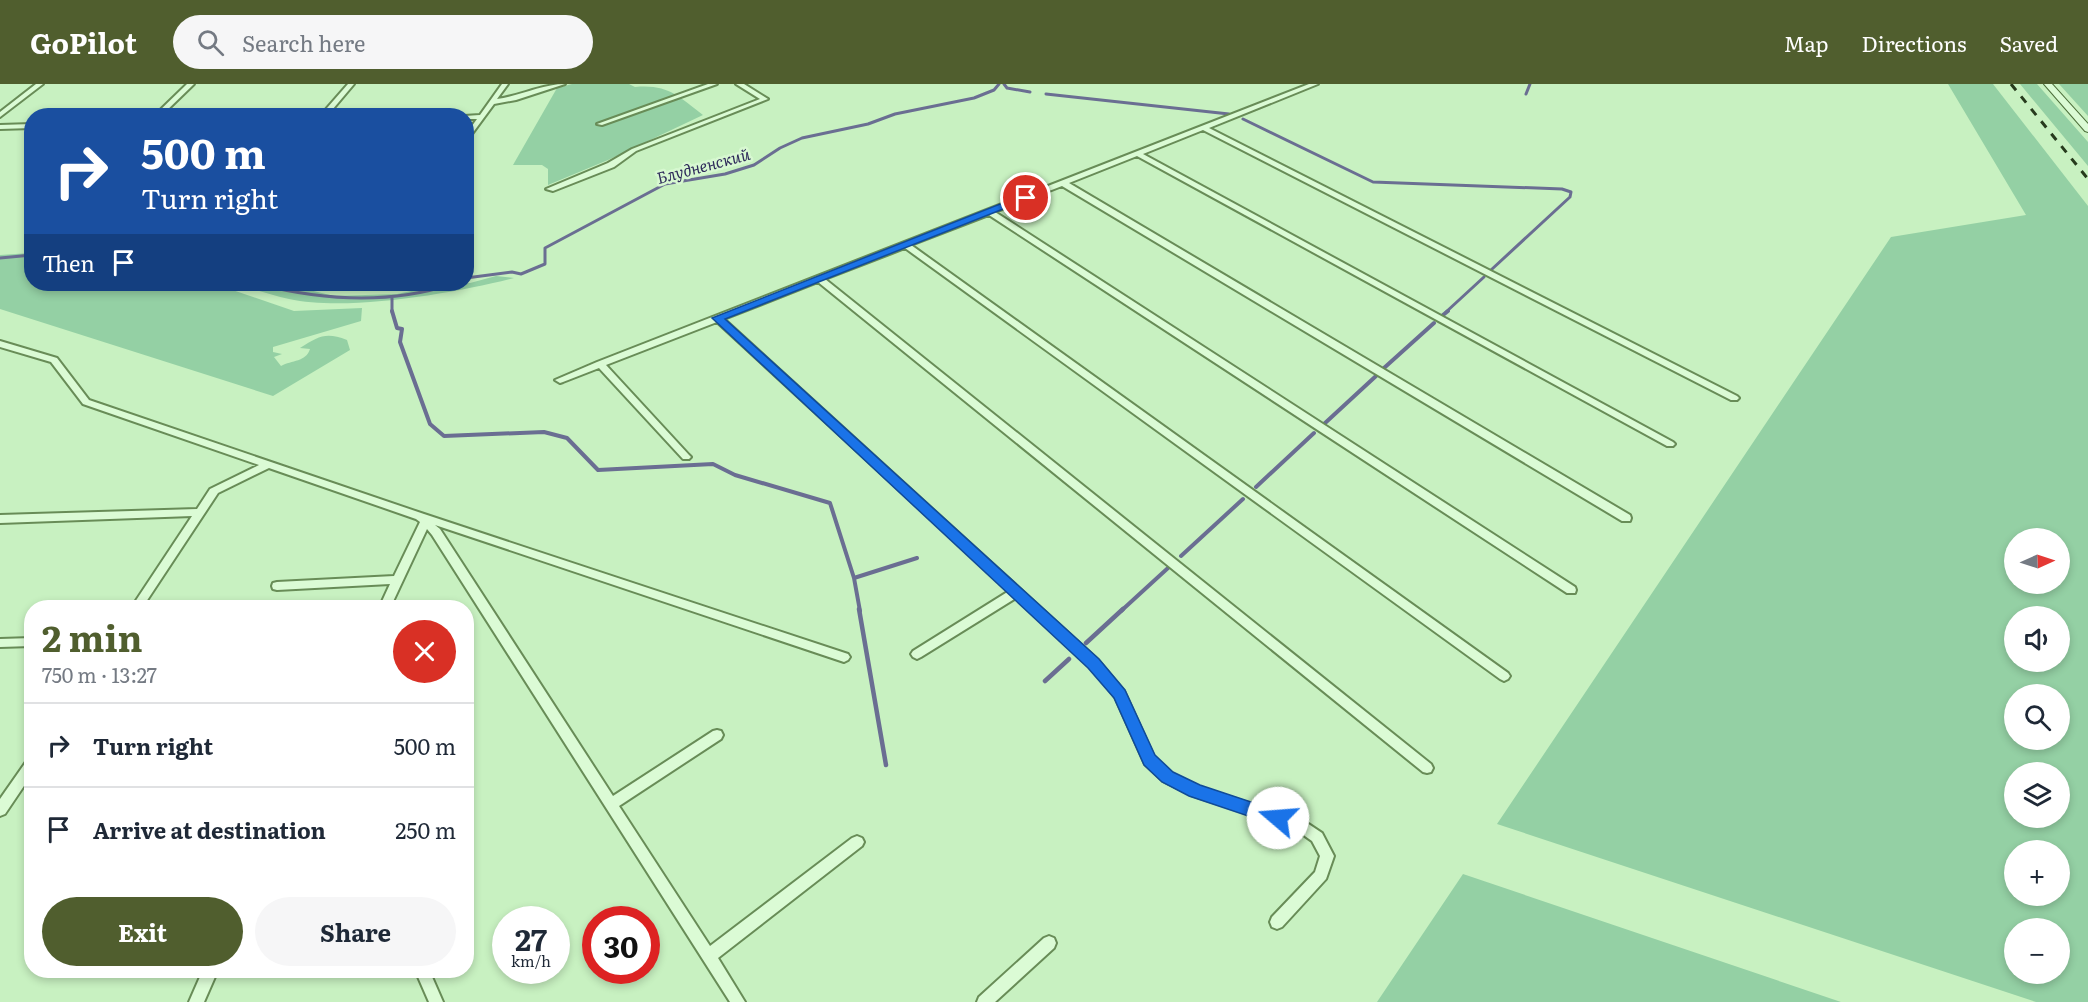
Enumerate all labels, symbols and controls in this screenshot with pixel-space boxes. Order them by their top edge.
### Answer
search box [173,15,593,69]
text: GoPilot [30,21,137,63]
icon: search [194,26,227,59]
text: Search here [242,26,365,59]
text: Map [1784,27,1829,58]
text: Directions [1862,27,1967,58]
text: Saved [2000,27,2058,58]
text: 500 m [141,120,266,182]
icon: right [42,132,120,210]
water label: Блудненский [654,141,753,189]
pin [1000,172,1051,223]
text: Turn right [141,177,278,217]
icon: arrive [1009,181,1042,214]
text: Then [42,246,95,279]
icon: arrive [107,246,140,279]
north arrow [2004,528,2070,594]
map controls [2004,528,2070,984]
button: sound [2004,606,2070,672]
text: 2 min [42,610,143,663]
button: close [393,620,456,683]
text: 750 m · 13:27 [42,659,157,689]
button: search [2004,684,2070,750]
icon: right [42,729,75,762]
text: Turn right [93,729,213,762]
text: 500 m [394,729,456,762]
button: layers [2004,762,2070,828]
position arrow [1246,786,1310,850]
icon: arrive [42,813,75,846]
text: Arrive at destination [93,813,326,846]
text: 250 m [395,813,456,846]
button: + [2004,840,2070,906]
button: Exit [42,897,243,966]
button: Share [255,897,456,966]
speed limit sign: 30 [582,906,660,984]
text: 27 [515,916,547,960]
button: − [2004,918,2070,984]
text: km/h [511,949,551,972]

